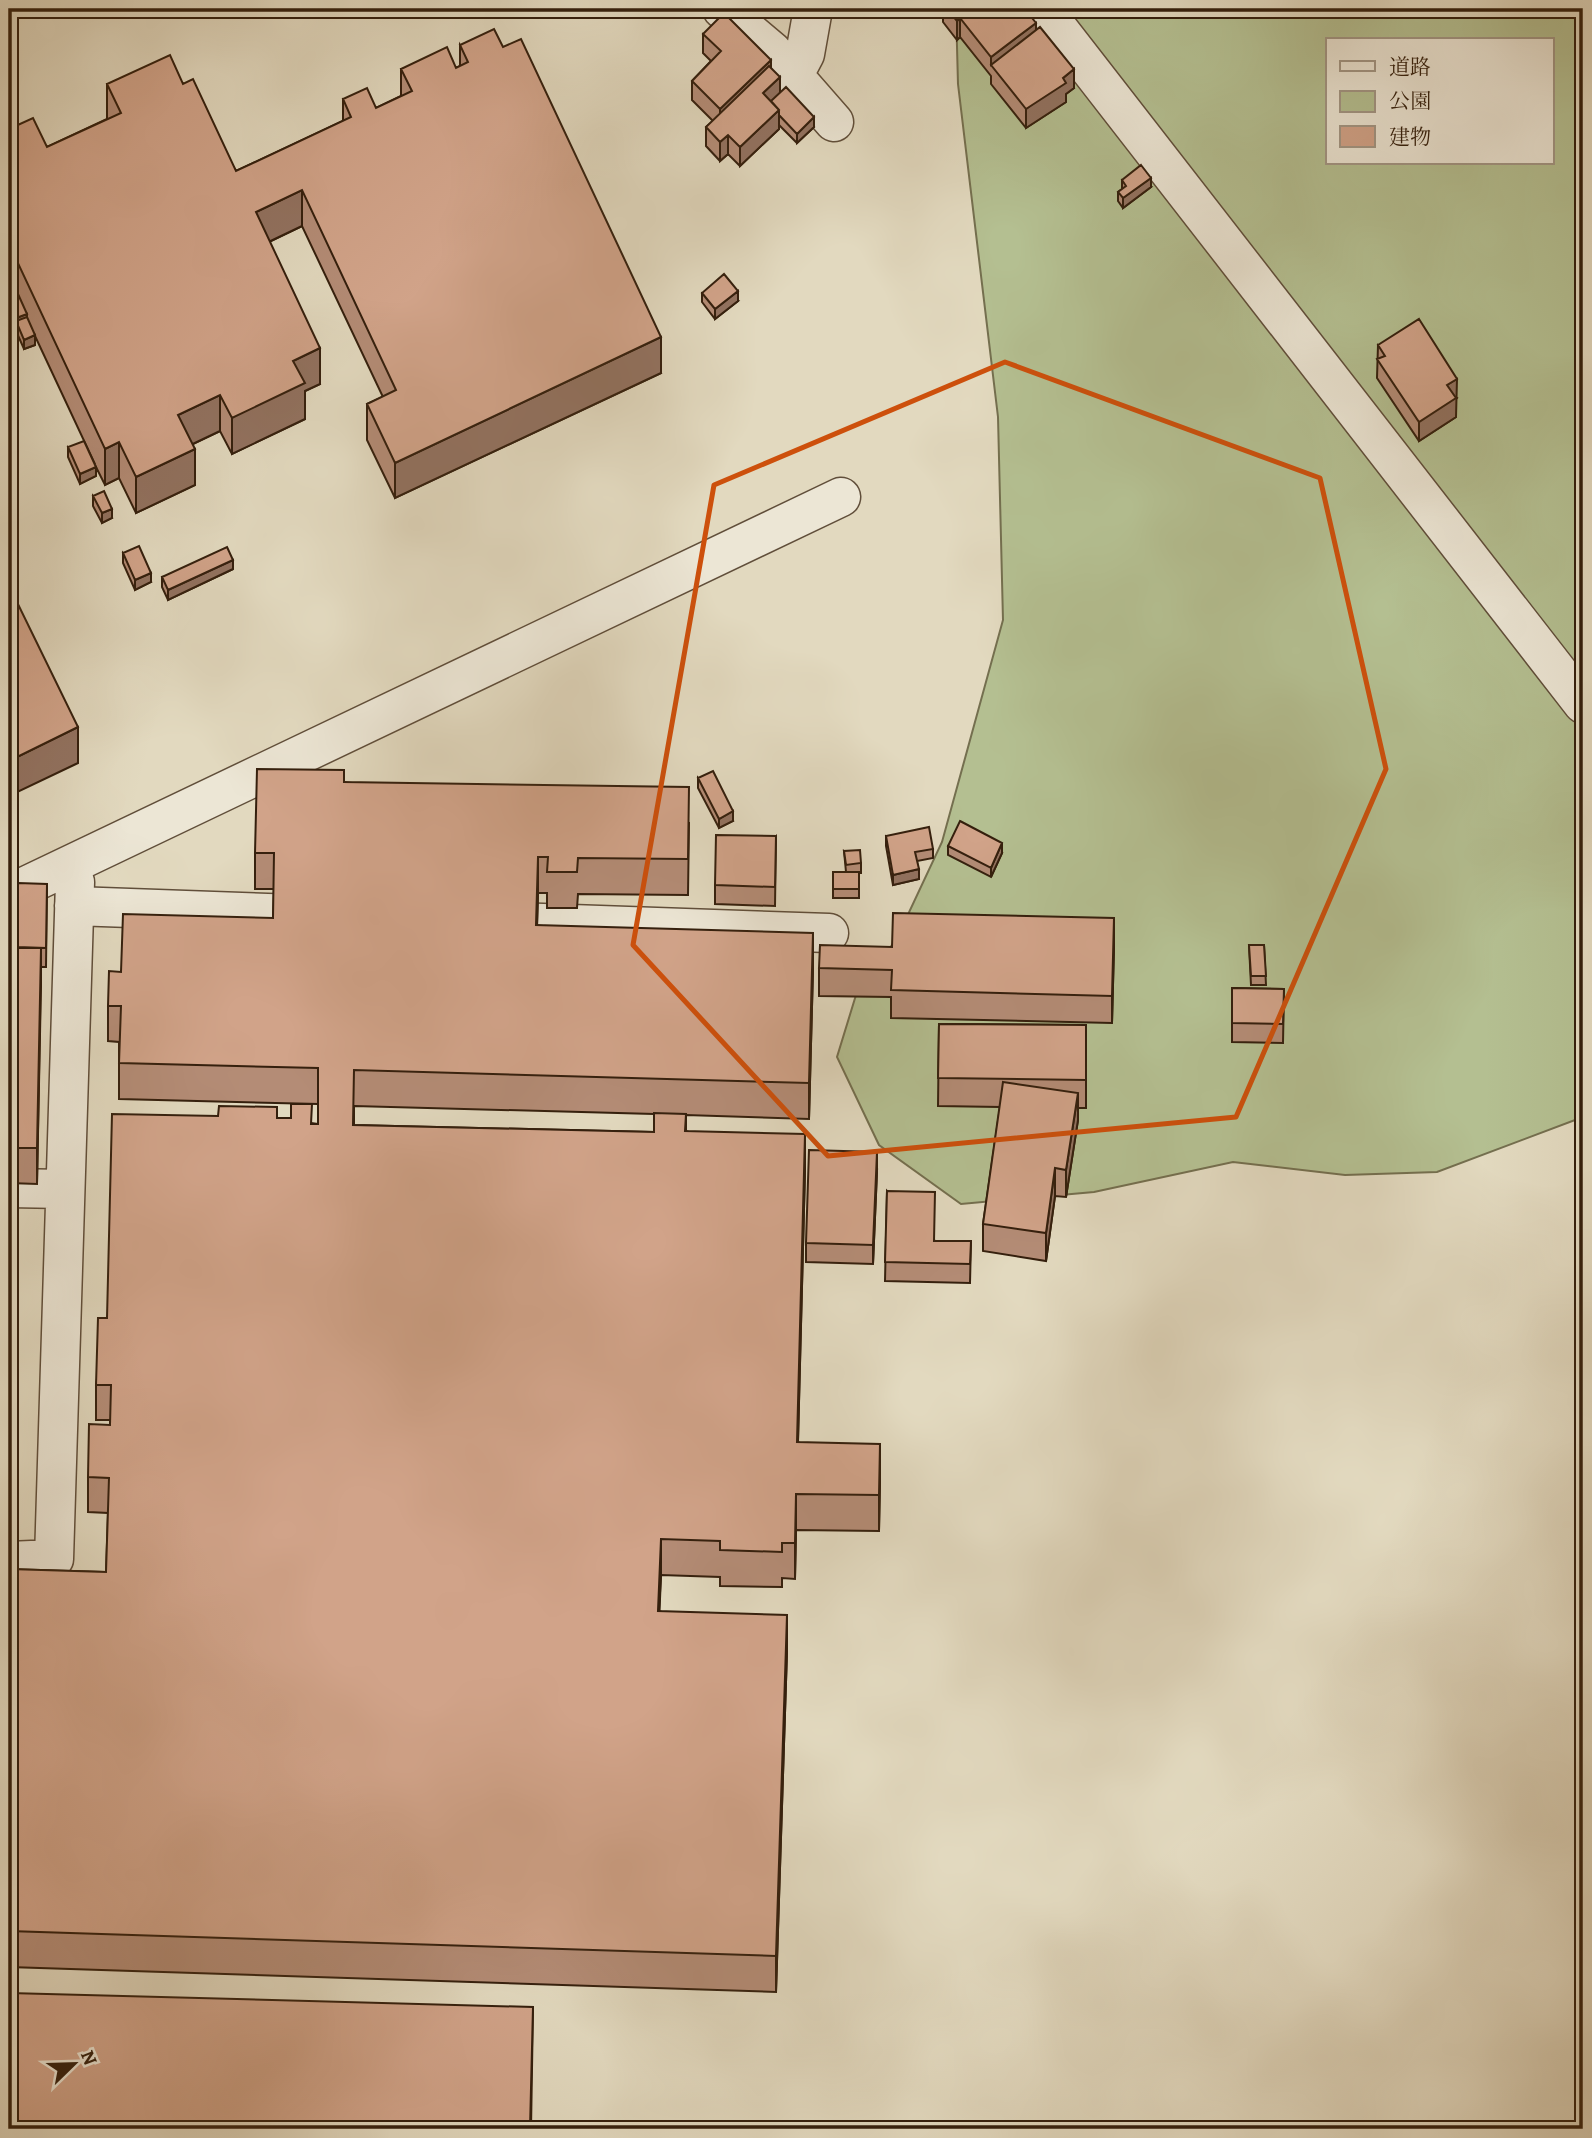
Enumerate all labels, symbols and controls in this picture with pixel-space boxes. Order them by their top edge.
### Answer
legend [1326,38,1554,164]
text: 道路 [1389,53,1431,81]
text: 公園 [1389,87,1431,115]
text: 建物 [1389,123,1431,151]
north arrow [38,2030,108,2100]
text: N [74,2046,103,2069]

